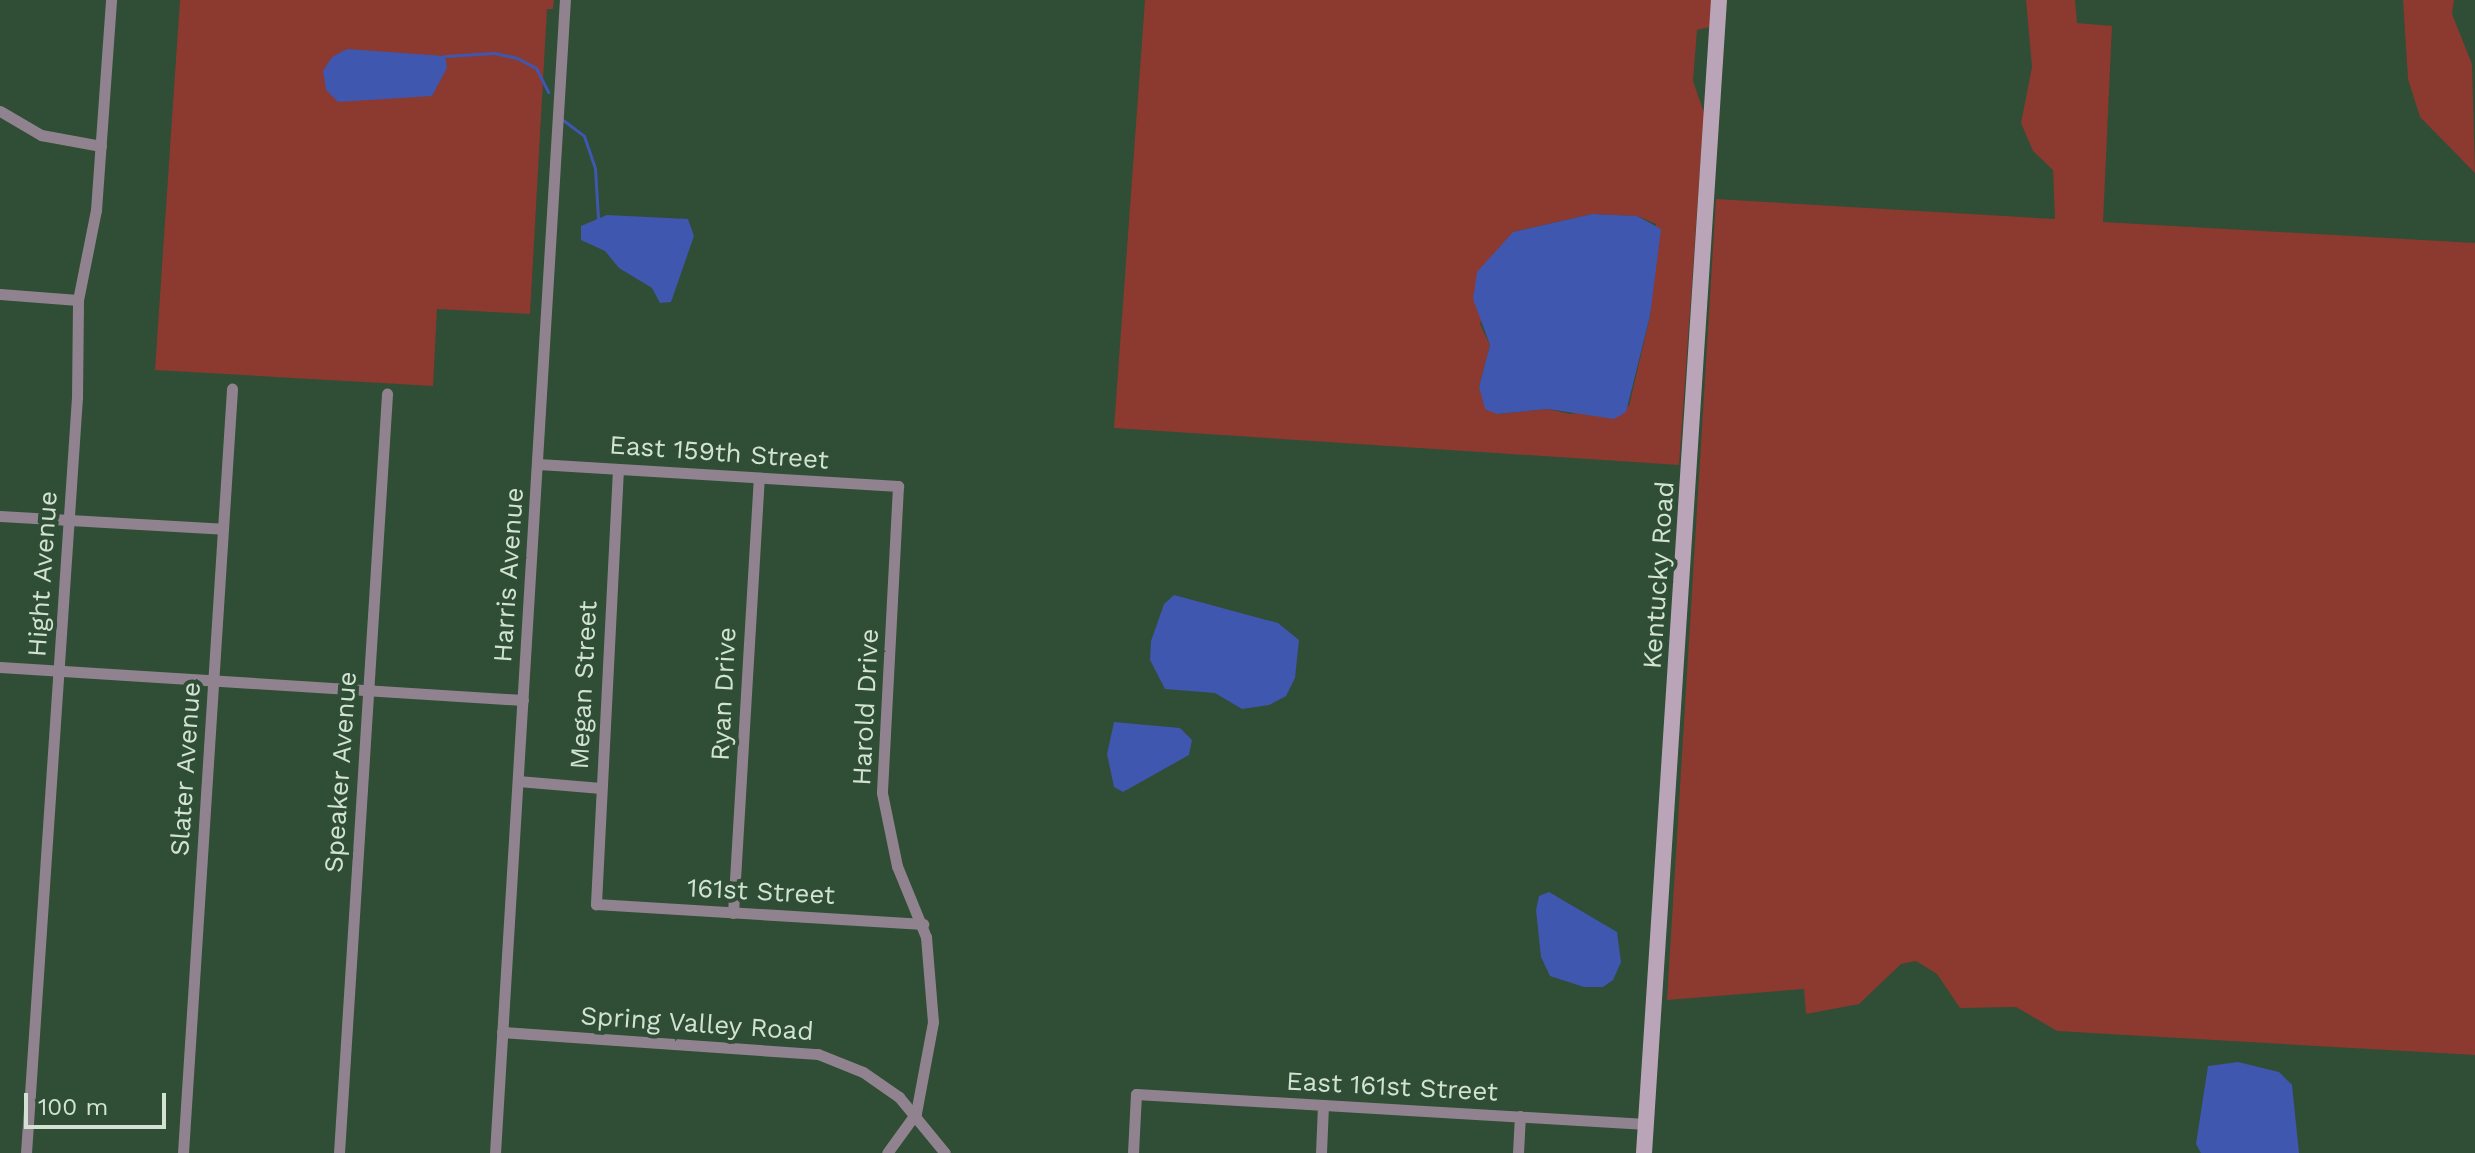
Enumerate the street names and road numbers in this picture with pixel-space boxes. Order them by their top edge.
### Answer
street label: East 159th Street [608,430,830,476]
street label: Kentucky Road [1637,480,1681,670]
street label: Harris Avenue [487,486,531,664]
street label: Hight Avenue [22,489,64,659]
street label: Megan Street [564,600,604,770]
street label: Ryan Drive [705,626,743,762]
street label: Harold Drive [846,628,886,786]
street label: Speaker Avenue [318,670,364,874]
street label: Slater Avenue [164,680,208,858]
street label: 161st Street [686,873,836,911]
street label: Spring Valley Road [579,1000,815,1048]
street label: East 161st Street [1285,1066,1499,1108]

